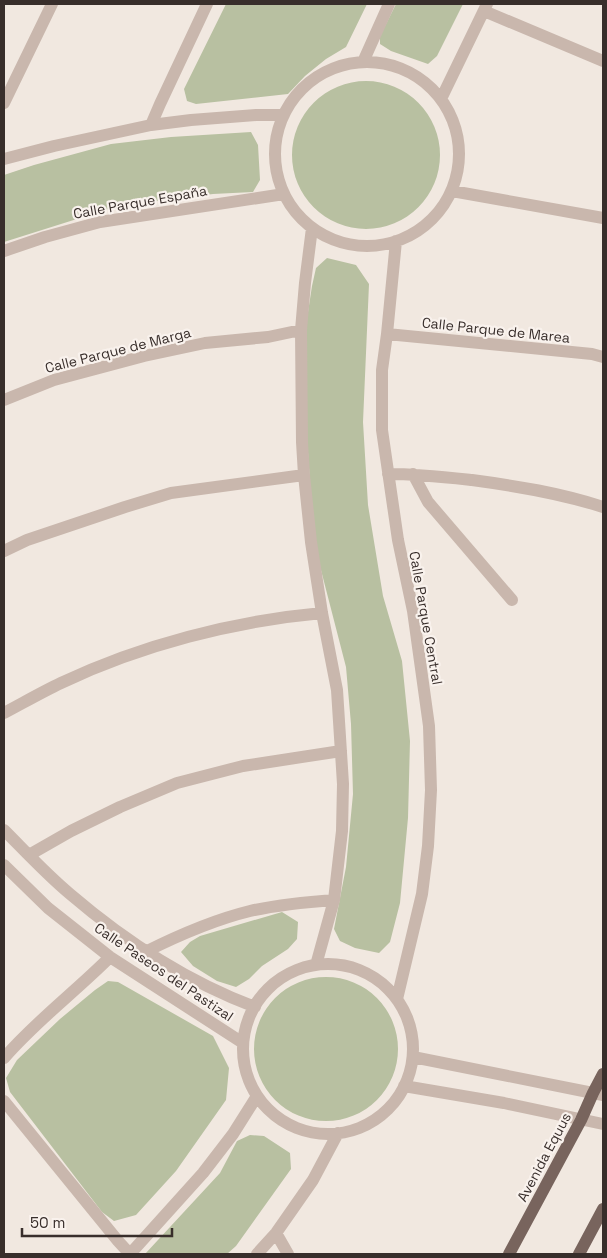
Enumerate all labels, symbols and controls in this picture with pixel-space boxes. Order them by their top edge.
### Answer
street label: Calle Parque España [72,181,208,223]
street label: Calle Parque de Marea [421,313,571,347]
street label: Calle Parque de Marga [43,323,193,377]
street label: Calle Parque Central [405,550,447,686]
street label: Calle Paseos del Pastizal [91,919,237,1025]
street label: Avenida Equus [513,1109,575,1205]
scale bar [22,1206,172,1238]
text: 50 m [30,1213,65,1232]

